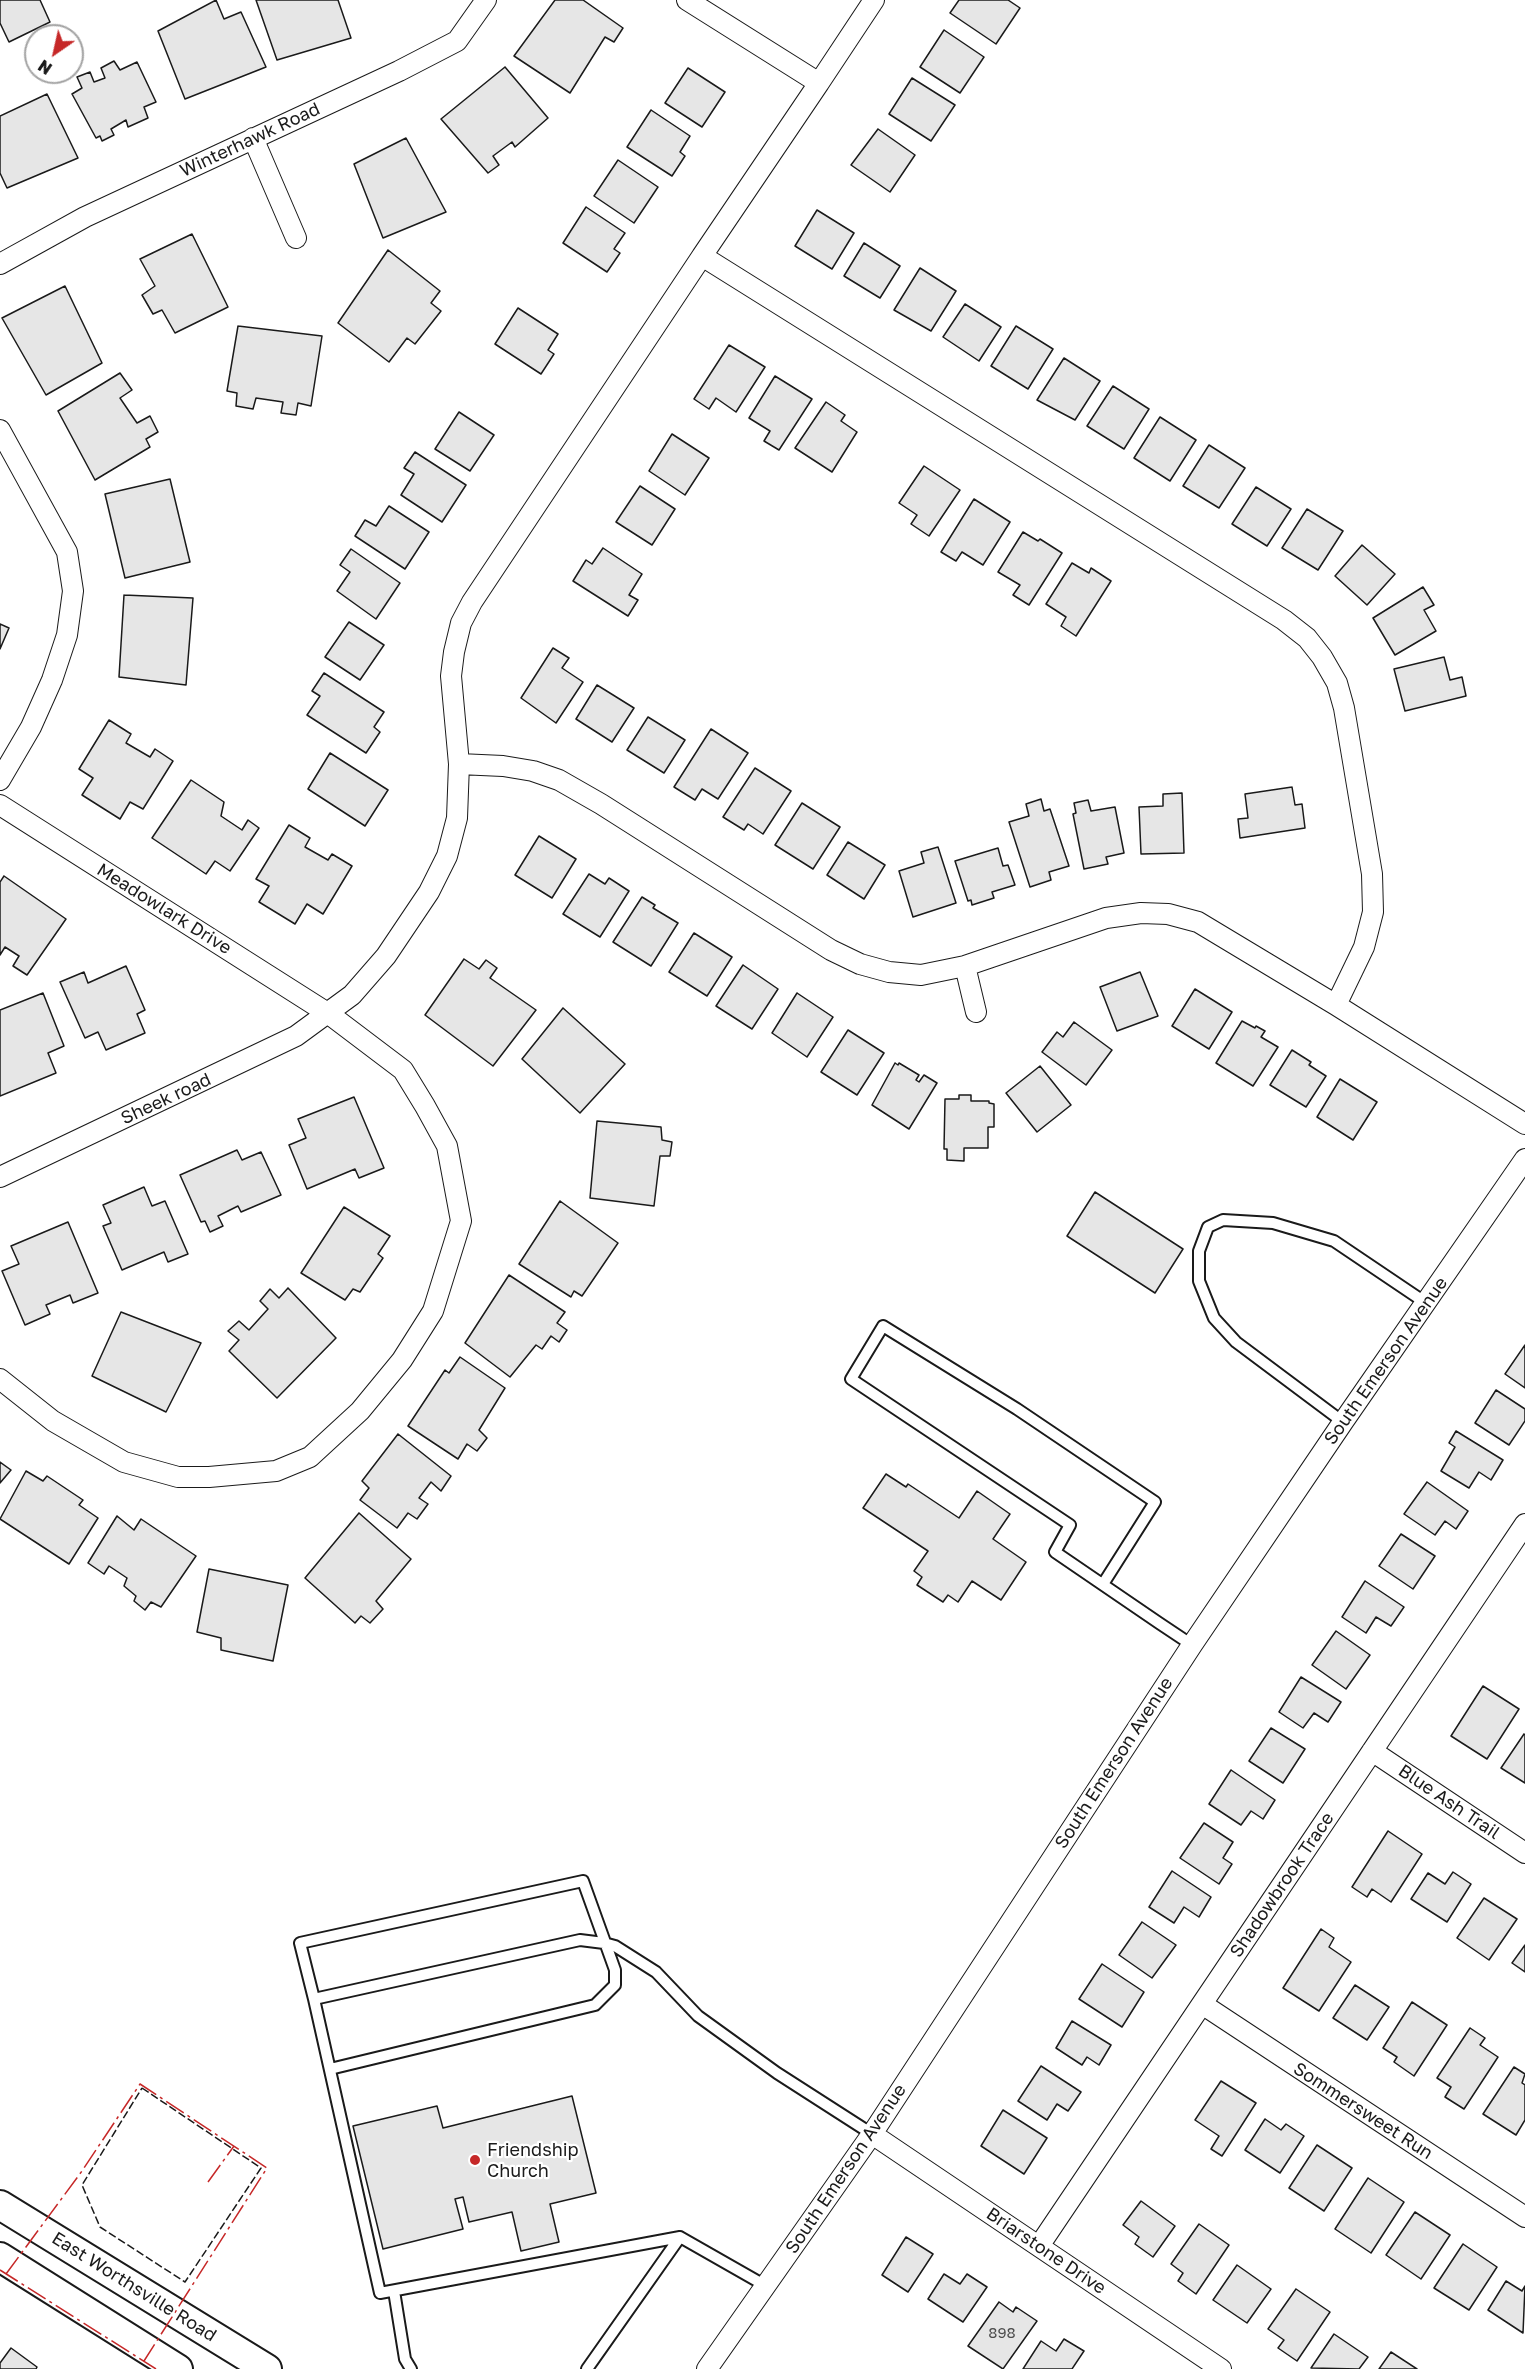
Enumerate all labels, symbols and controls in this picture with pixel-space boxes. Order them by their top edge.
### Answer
north arrow [24,24,84,84]
text: N [34,56,56,79]
street label: Winterhawk Road [177,98,323,182]
street label: Meadowlark Drive [93,859,235,959]
street label: Sheek road [117,1069,215,1129]
street label: South Emerson Avenue [1320,1273,1452,1449]
street label: South Emerson Avenue [1051,1673,1177,1853]
street label: Blue Ash Trail [1394,1760,1504,1844]
street label: Shadowbrook Trace [1226,1808,1338,1962]
street label: Sommersweet Run [1289,2058,1437,2164]
street label: South Emerson Avenue [781,2080,911,2258]
place label: Friendship Church [487,2139,579,2182]
marker: Friendship Church [468,2153,482,2167]
street label: Briarstone Drive [982,2203,1110,2299]
street label: East Worthsville Road [48,2227,220,2347]
house number: 898 [988,2324,1016,2342]

